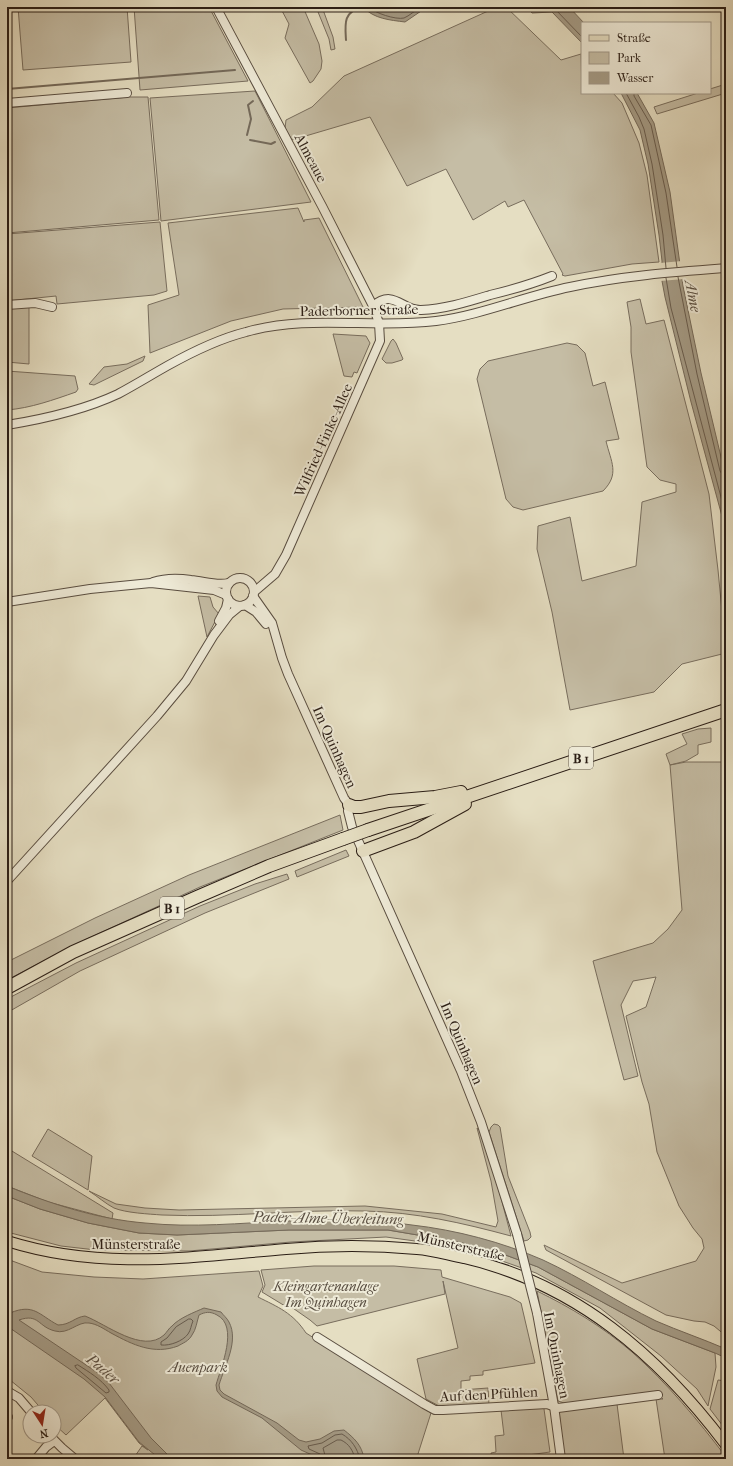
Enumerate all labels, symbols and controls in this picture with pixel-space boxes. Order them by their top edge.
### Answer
legend [581,22,711,94]
text: Straße [617,31,651,45]
text: Park [617,51,642,65]
text: Wasser [616,71,654,85]
street label: Almeaue [290,130,330,186]
water label: Alme [681,277,705,314]
street label: Paderborner Straße [299,301,419,320]
street label: Wilfried-Finke-Allee [290,381,356,500]
street label: Im Quinhagen [309,704,360,791]
road number: B 1 [569,747,593,769]
road number: B 1 [160,897,184,919]
street label: Im Quinhagen [437,999,487,1087]
water label: Pader-Alme-Überleitung [252,1208,404,1228]
street label: Münsterstraße [416,1228,506,1265]
street label: Münsterstraße [92,1236,181,1253]
park label: Kleingartenanlage Im Quinhagen [273,1278,379,1311]
street label: Im Quinhagen [540,1310,573,1400]
water label: Pader [82,1349,124,1389]
park label: Auenpark [166,1359,228,1376]
street label: Auf den Pfühlen [439,1383,538,1406]
north arrow [22,1404,62,1444]
text: N [38,1426,49,1441]

